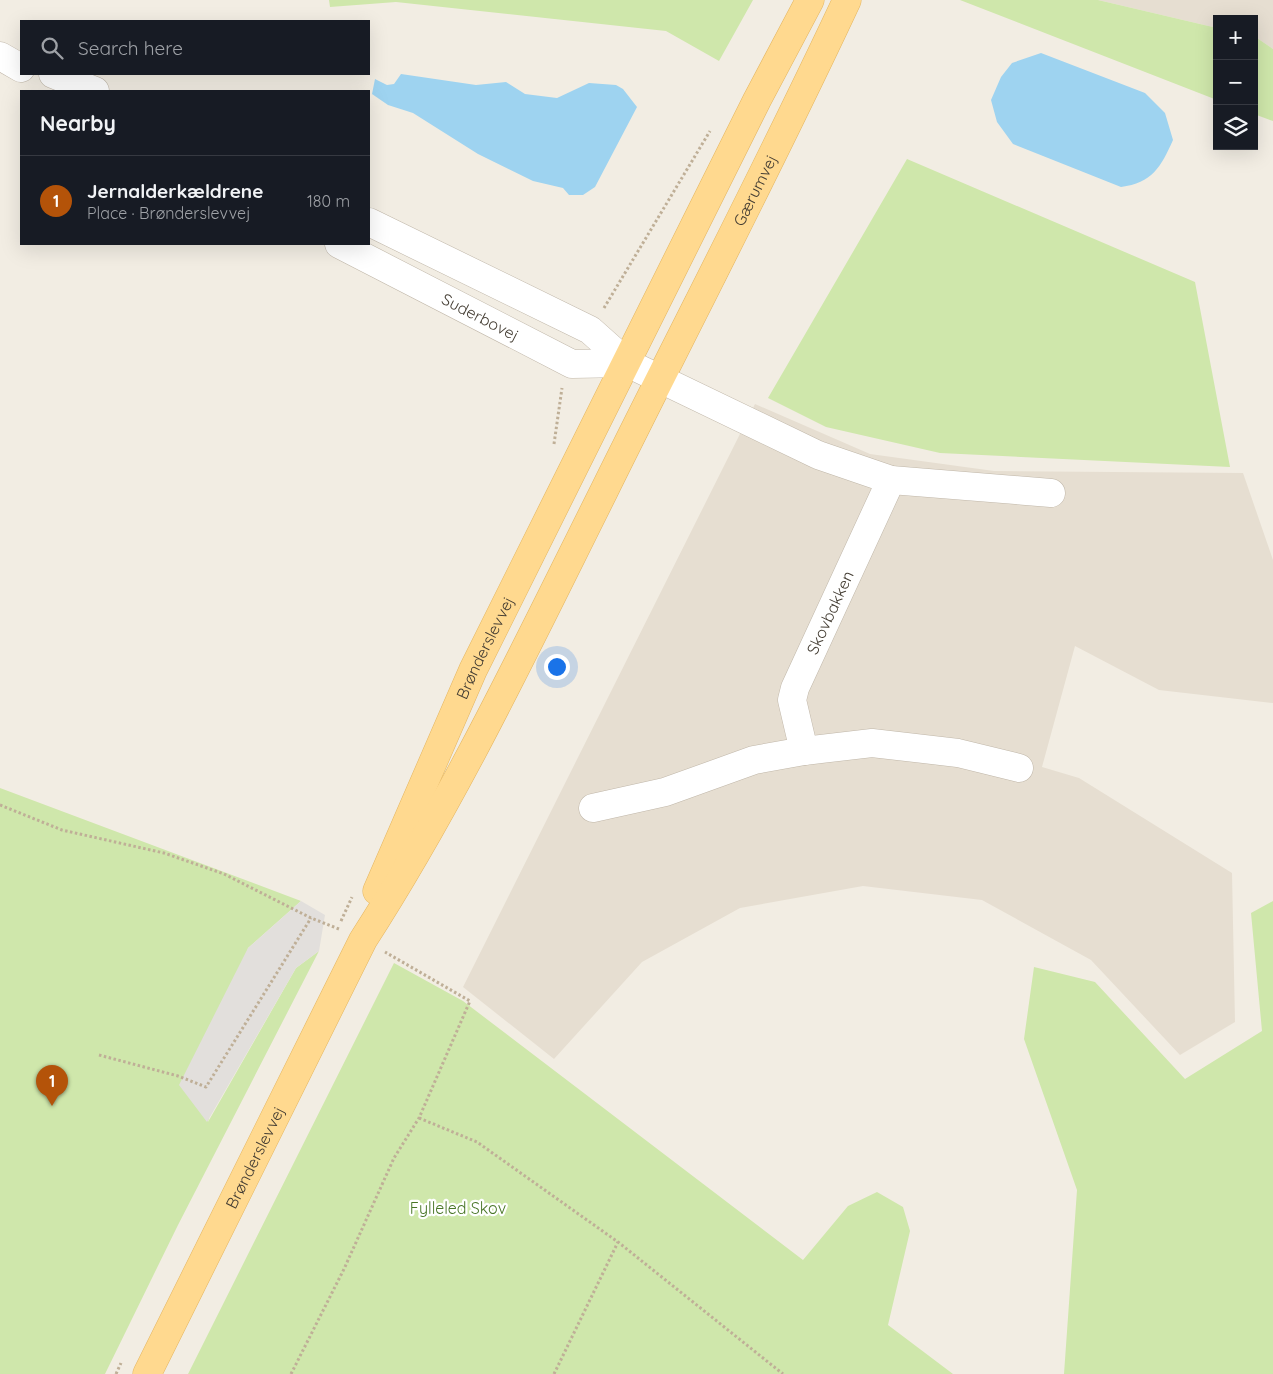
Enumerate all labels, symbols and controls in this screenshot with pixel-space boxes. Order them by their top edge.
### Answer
map controls [1213,15,1258,150]
button: + [1213,15,1258,60]
search box [20,20,370,75]
icon: search [38,34,66,62]
text: Search here [78,36,183,60]
button: − [1213,60,1258,105]
button: layers [1213,105,1258,150]
text: Nearby [40,110,116,136]
street label: Gærumvej [729,151,781,229]
text: Jernalderkældrene [87,179,263,203]
text: 1 [53,191,59,211]
text: 180 m [307,191,350,211]
text: Place · Brønderslevvej [87,203,250,223]
street label: Suderbovej [438,289,522,345]
street label: Skovbakken [802,568,858,657]
street label: Brønderslevvej [452,593,518,702]
your location [544,654,570,680]
pin: 1 [36,1065,68,1106]
street label: Brønderslevvej [221,1103,289,1212]
park label: Fylleled Skov [410,1198,506,1218]

